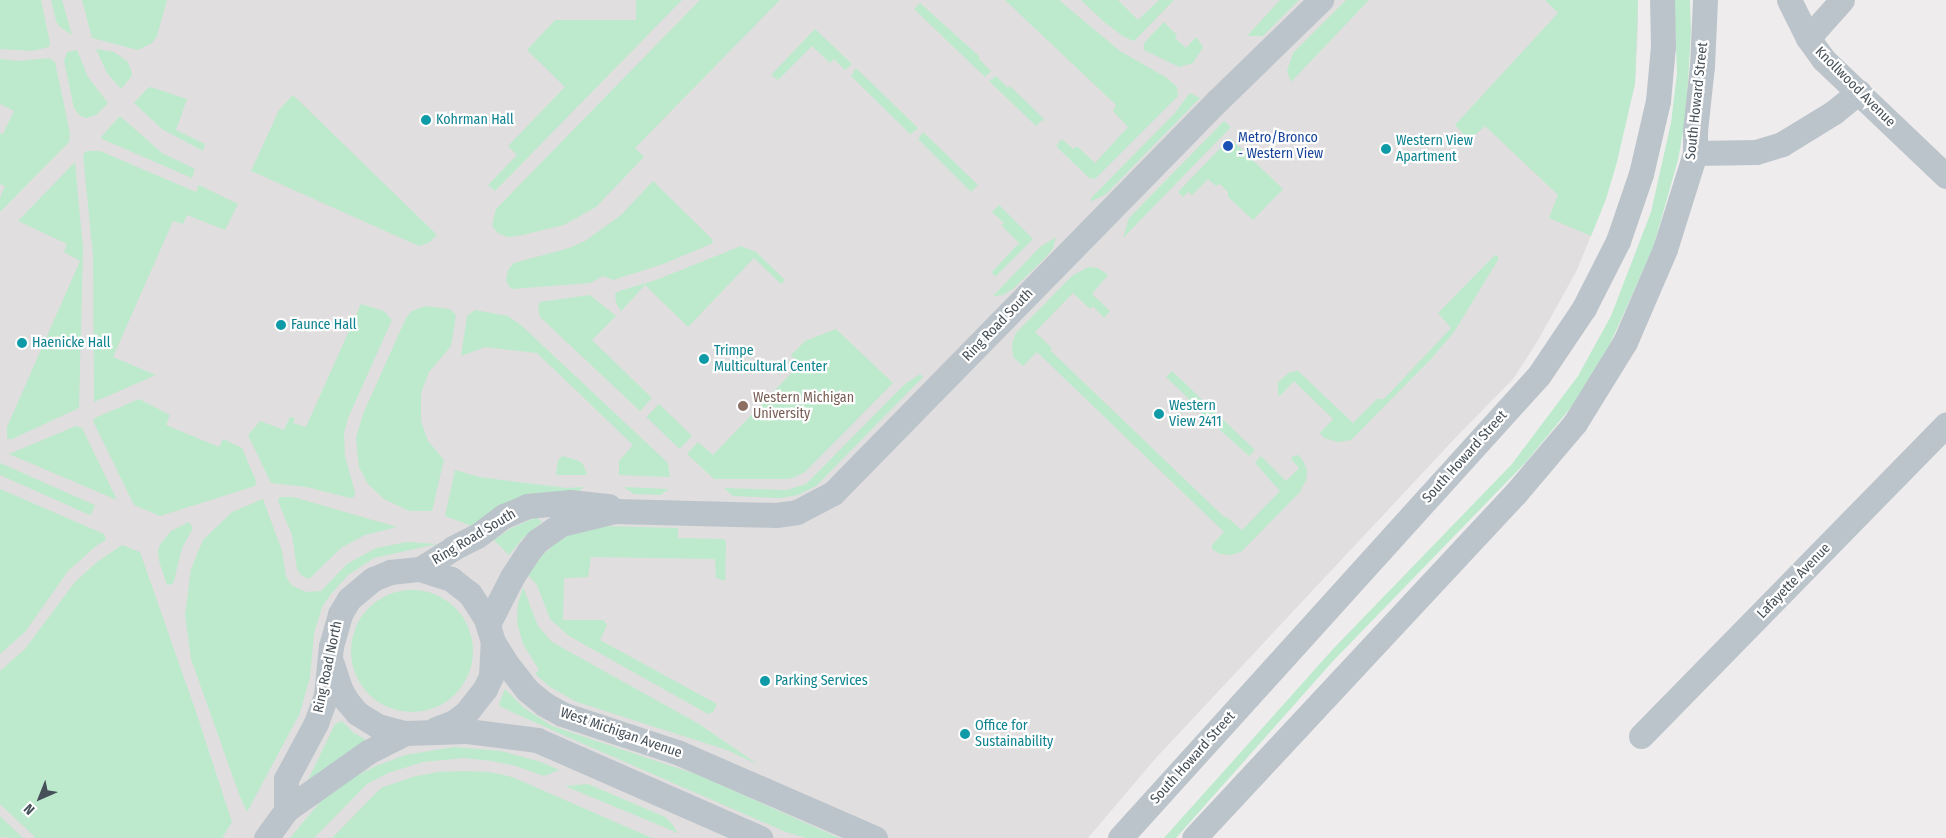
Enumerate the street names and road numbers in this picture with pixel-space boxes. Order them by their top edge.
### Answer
street label: South Howard Street [1682,41,1712,161]
street label: Knollwood Avenue [1811,43,1899,131]
street label: Ring Road South [959,285,1037,365]
street label: South Howard Street [1419,407,1511,507]
street label: Ring Road South [429,506,519,568]
street label: Lafayette Avenue [1754,540,1834,622]
street label: Ring Road North [310,620,346,714]
street label: West Michigan Avenue [558,704,684,762]
street label: South Howard Street [1147,708,1239,808]

